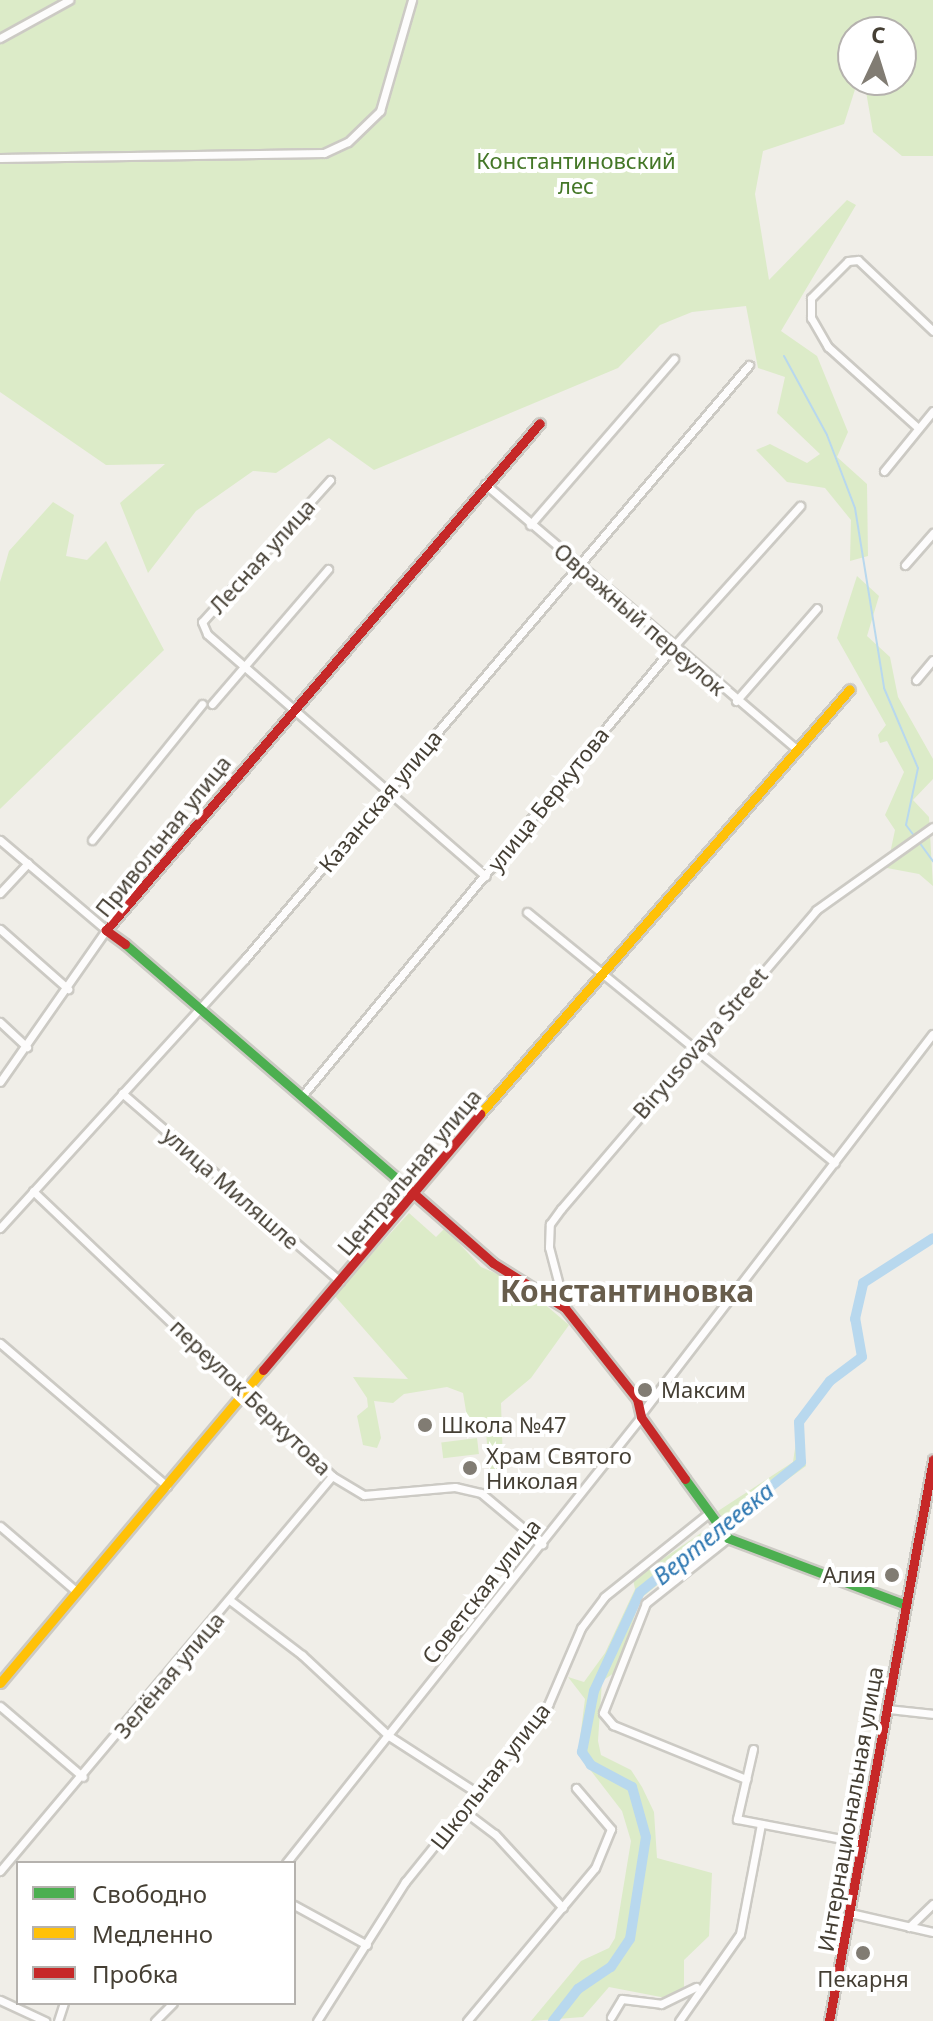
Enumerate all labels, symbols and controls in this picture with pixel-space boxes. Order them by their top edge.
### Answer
north arrow [837,16,917,96]
text: С [870,19,887,50]
park label: Константиновский лес [476,147,676,198]
street label: Лесная улица [204,493,320,619]
street label: Овражный переулок [549,537,731,701]
street label: улица Беркутова [482,722,614,876]
street label: Казанская улица [313,725,447,877]
street label: Привольная улица [90,750,236,922]
street label: Biryusovaya Street [627,962,773,1124]
street label: Центральная улица [332,1083,486,1261]
street label: улица Миляшле [157,1122,305,1254]
district label: Константиновка [500,1273,754,1309]
street label: переулок Беркутова [165,1313,337,1481]
place label: Максим [661,1377,746,1403]
marker: Максим [636,1381,654,1399]
place label: Школа №47 [441,1412,567,1438]
marker: Школа №47 [416,1416,434,1434]
place label: Храм Святого Николая [486,1442,632,1494]
marker: Храм Святого Николая [461,1459,479,1477]
water label: Вертелеевка [647,1476,779,1590]
street label: Советская улица [416,1513,546,1669]
place label: Алия [823,1562,876,1588]
marker: Алия [883,1566,901,1584]
street label: Зелёная улица [109,1607,229,1743]
street label: Интернациональная улица [812,1665,888,1953]
street label: Школьная улица [425,1698,555,1854]
legend [16,1861,296,2005]
text: Свободно [92,1877,207,1910]
text: Медленно [92,1917,213,1950]
marker: Пекарня [854,1944,872,1962]
text: Пробка [92,1957,178,1990]
place label: Пекарня [817,1966,909,1992]

